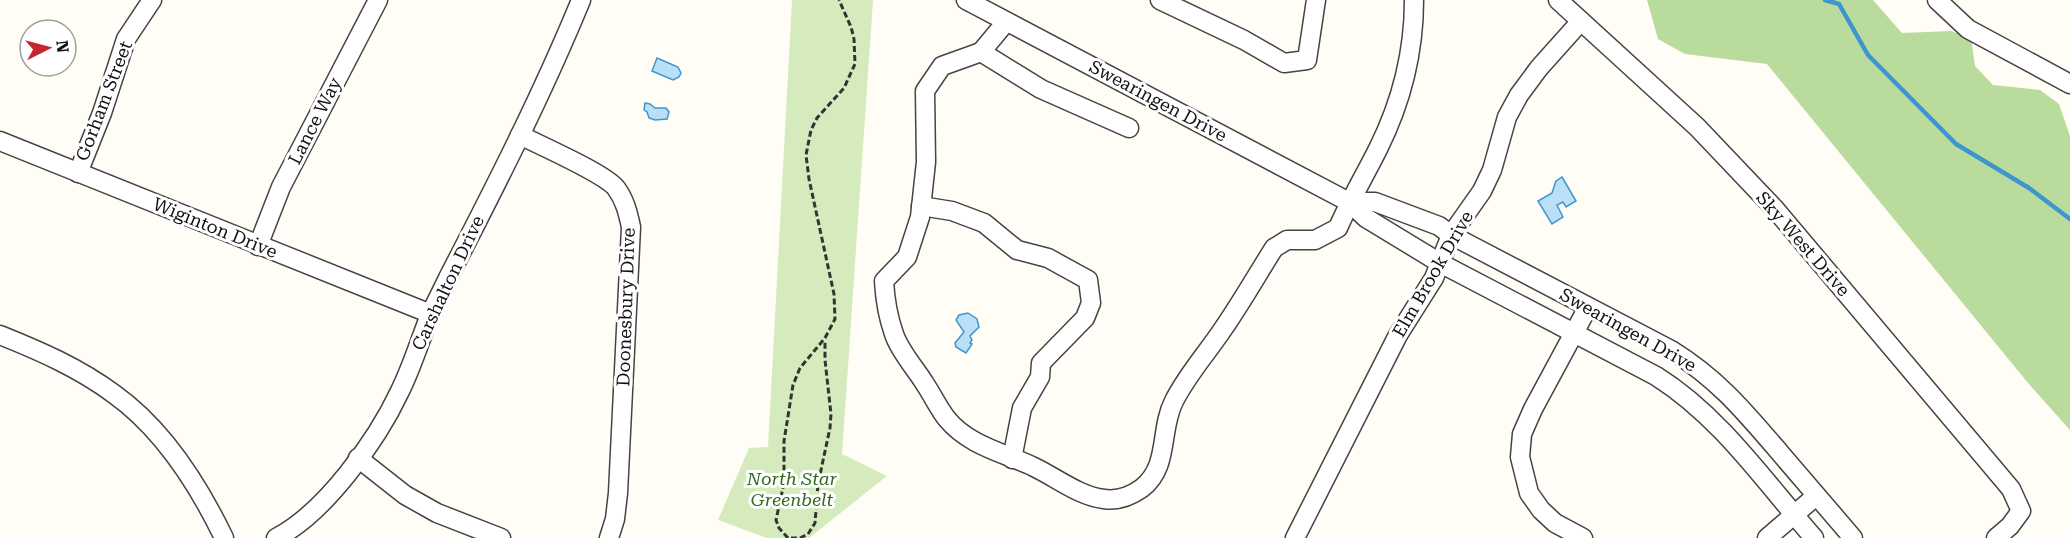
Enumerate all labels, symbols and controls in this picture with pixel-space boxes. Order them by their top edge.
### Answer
north arrow [18,18,78,78]
street label: Gorham Street [71,38,136,164]
text: N [52,39,73,54]
street label: Swearingen Drive [1086,55,1231,146]
street label: Lance Way [284,74,346,168]
street label: Sky West Drive [1752,187,1855,300]
street label: Wiginton Drive [150,193,281,262]
street label: Elm Brook Drive [1388,207,1477,341]
street label: Carshalton Drive [407,212,488,354]
street label: Doonesbury Drive [612,227,639,387]
street label: Swearingen Drive [1556,283,1700,376]
park label: North Star Greenbelt [746,468,838,510]

